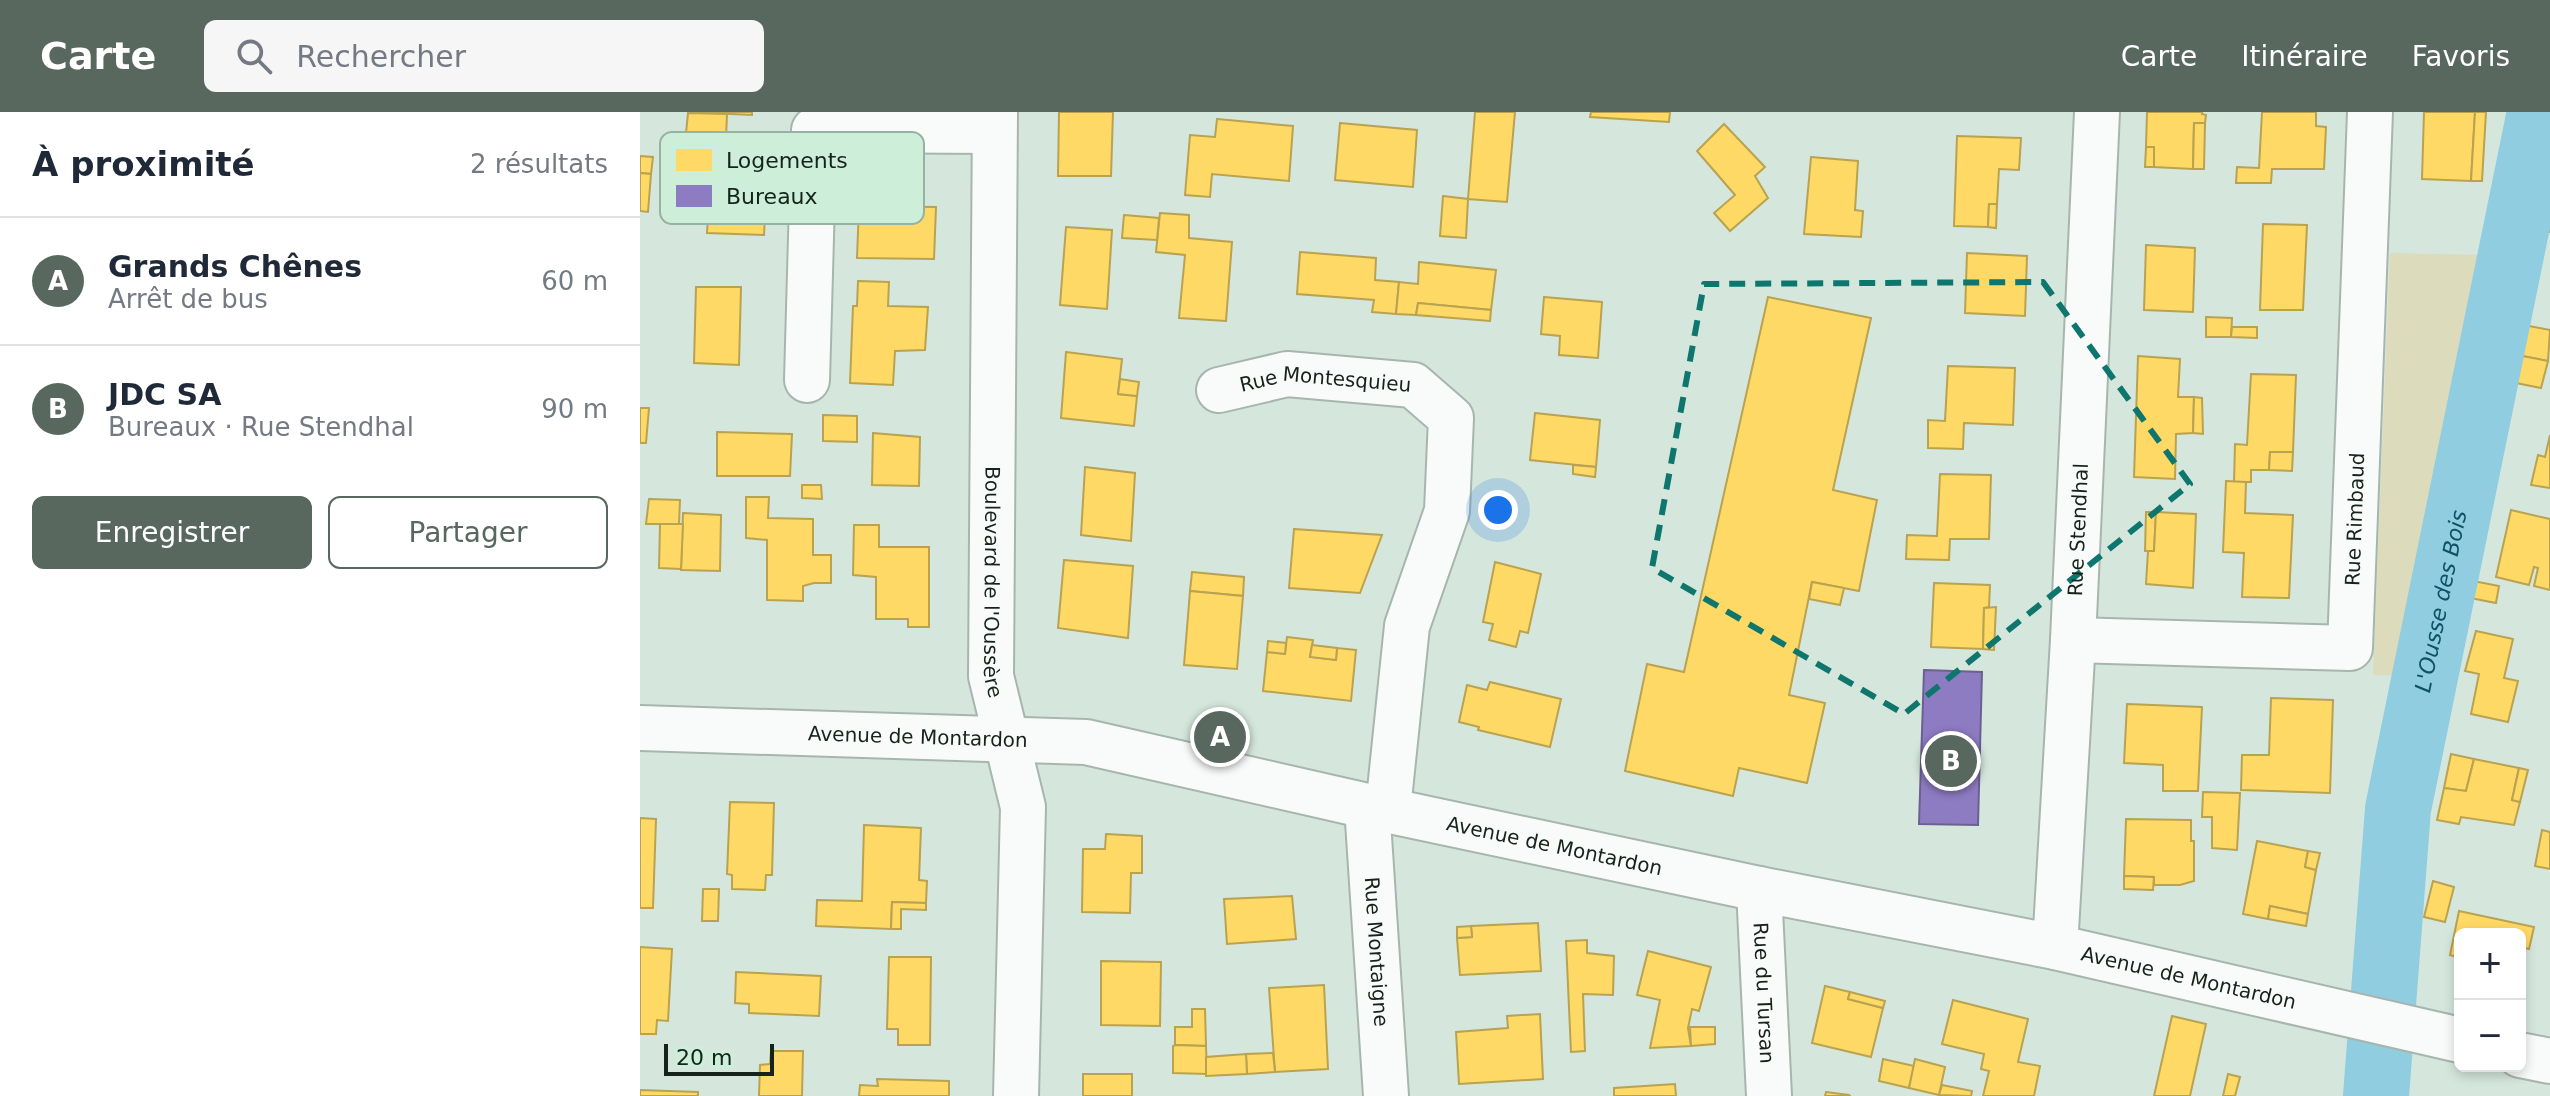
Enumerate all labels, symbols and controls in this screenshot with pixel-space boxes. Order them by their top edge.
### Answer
search box [204,20,764,92]
text: Carte [40,34,156,78]
icon: search [232,34,276,78]
text: Rechercher [296,39,466,74]
text: Carte [2121,40,2197,73]
text: Itinéraire [2241,40,2368,73]
text: Favoris [2412,40,2510,73]
legend [660,132,924,224]
text: À proximité [32,144,255,184]
text: Logements [726,148,848,173]
text: 2 résultats [470,149,608,179]
text: Bureaux [726,184,818,209]
text: Grands Chênes [108,249,362,284]
text: A [48,266,68,296]
text: 60 m [541,266,608,296]
text: Arrêt de bus [108,284,268,314]
street label: Rue Montesquieu [1237,362,1412,397]
text: JDC SA [108,377,221,412]
text: B [48,394,68,424]
text: 90 m [541,394,608,424]
text: Bureaux · Rue Stendhal [108,412,414,442]
street label: Rue Rimbaud [2340,452,2369,586]
street label: Rue Stendhal [2063,463,2093,597]
street label: Boulevard de l'Oussère [979,466,1008,700]
your location [1478,490,1518,530]
button: Enregistrer [32,496,312,569]
button: Partager [328,496,608,569]
water label: L'Ousse des Bois [2410,508,2472,694]
pin: A [1194,707,1246,767]
street label: Avenue de Montardon [808,721,1028,752]
pin: B [1925,731,1977,791]
street label: Avenue de Montardon [1444,811,1664,880]
street label: Rue Montaigne [1360,876,1393,1027]
street label: Rue du Tursan [1749,922,1779,1064]
map controls [2454,928,2526,1072]
button: + [2454,928,2526,1000]
street label: Avenue de Montardon [2079,941,2299,1014]
button: − [2454,1000,2526,1072]
scale bar [664,1040,774,1076]
text: 20 m [676,1045,732,1070]

